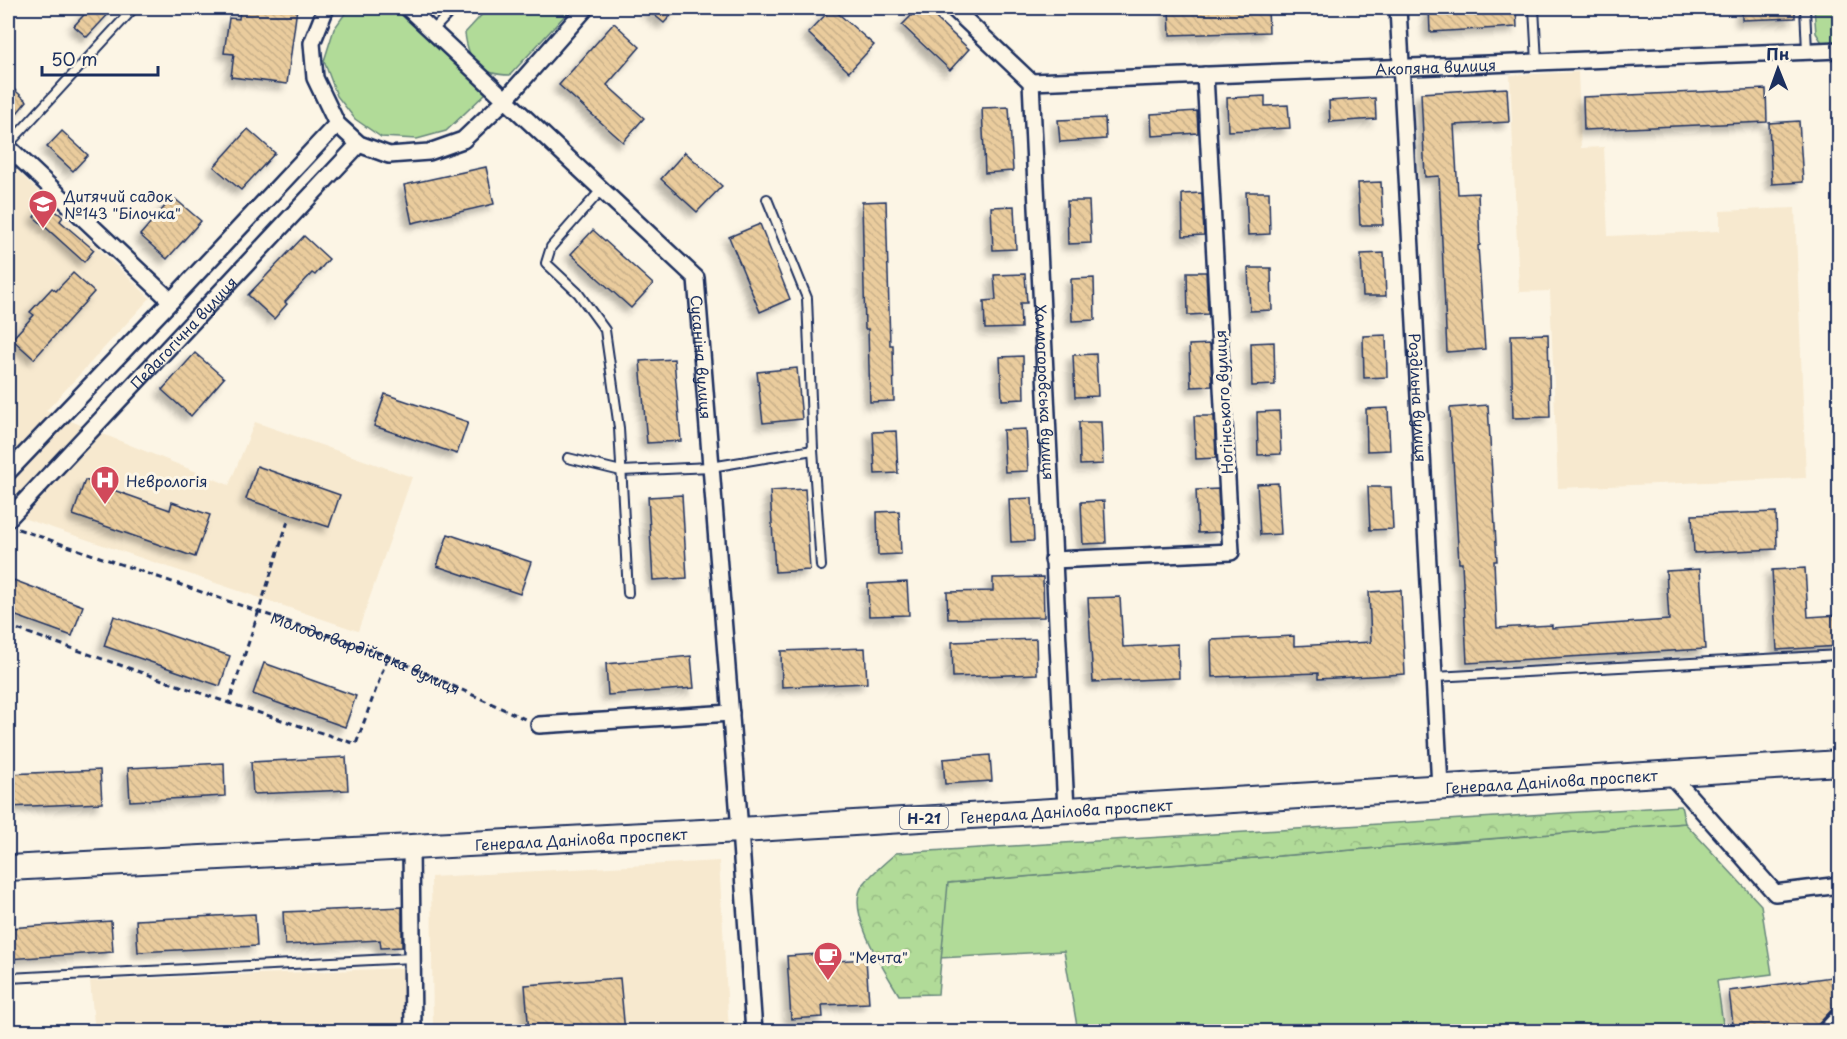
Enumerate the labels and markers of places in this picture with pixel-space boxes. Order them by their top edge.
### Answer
place label: Дитячий садок №143 "Білочка" [63,184,181,224]
school or university icon: Дитячий садок №143 "Білочка" [27,188,59,230]
hospital icon: Неврологія [89,464,121,506]
place label: Неврологія [126,469,207,492]
cafe icon: "Мечта" [812,940,844,982]
place label: "Мечта" [849,945,908,968]

